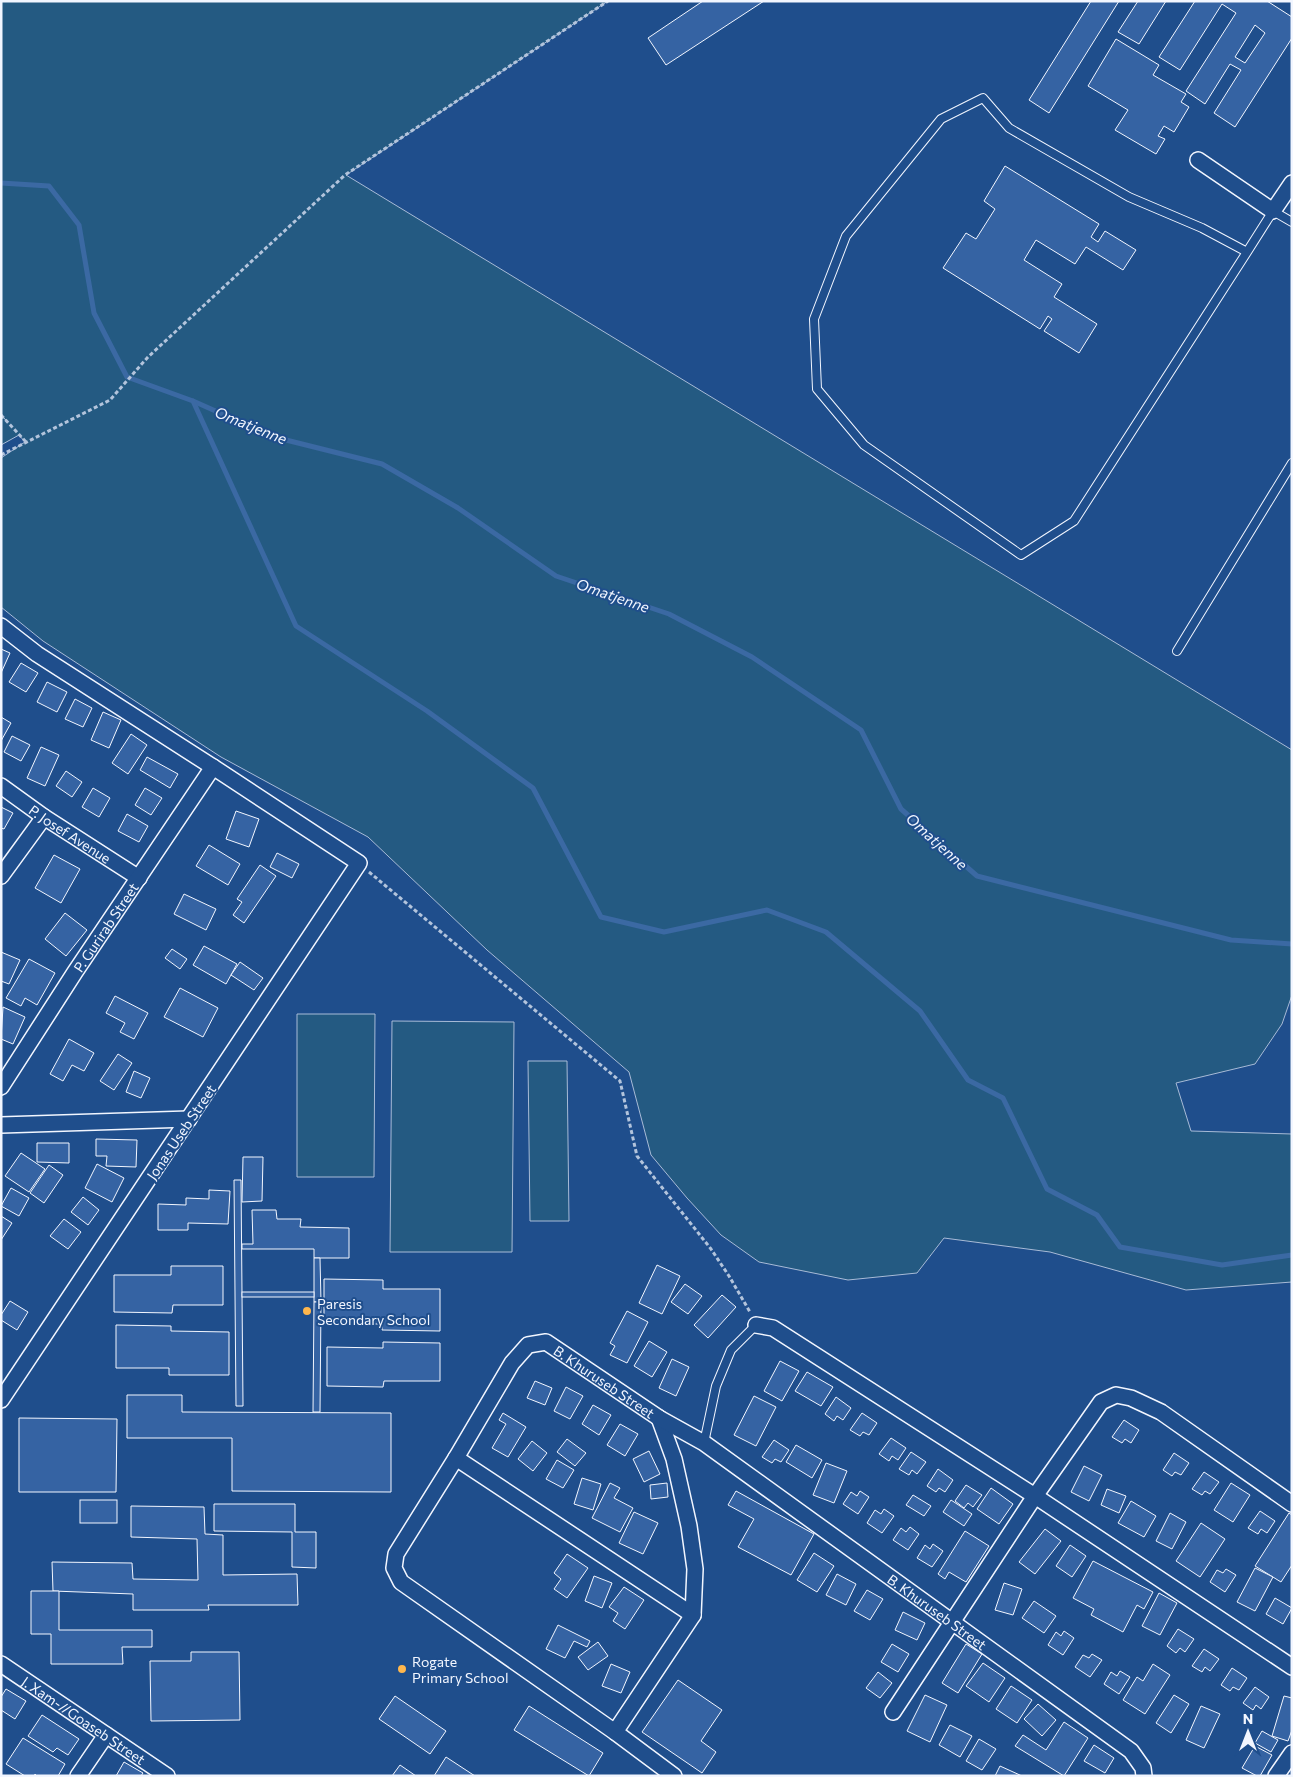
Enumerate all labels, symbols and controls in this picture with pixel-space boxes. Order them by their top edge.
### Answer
water label: Omatjenne [212,402,290,448]
water label: Omatjenne [574,574,652,616]
street label: P. Josef Avenue [26,801,114,866]
water label: Omatjenne [903,809,971,873]
street label: P. Gurirab Street [69,879,142,975]
street label: Jonas Useb Street [143,1081,219,1183]
place label: Paresis Secondary School [317,1295,430,1328]
marker: Paresis Secondary School [301,1305,313,1317]
street label: B. Khuruseb Street [551,1341,658,1421]
street label: B. Khuruseb Street [885,1570,990,1653]
place label: Rogate Primary School [412,1653,508,1686]
marker: Rogate Primary School [396,1663,408,1675]
street label: J. Xam-//Goaseb Street [19,1672,149,1768]
north arrow [1223,1707,1273,1757]
text: N [1243,1710,1253,1727]

